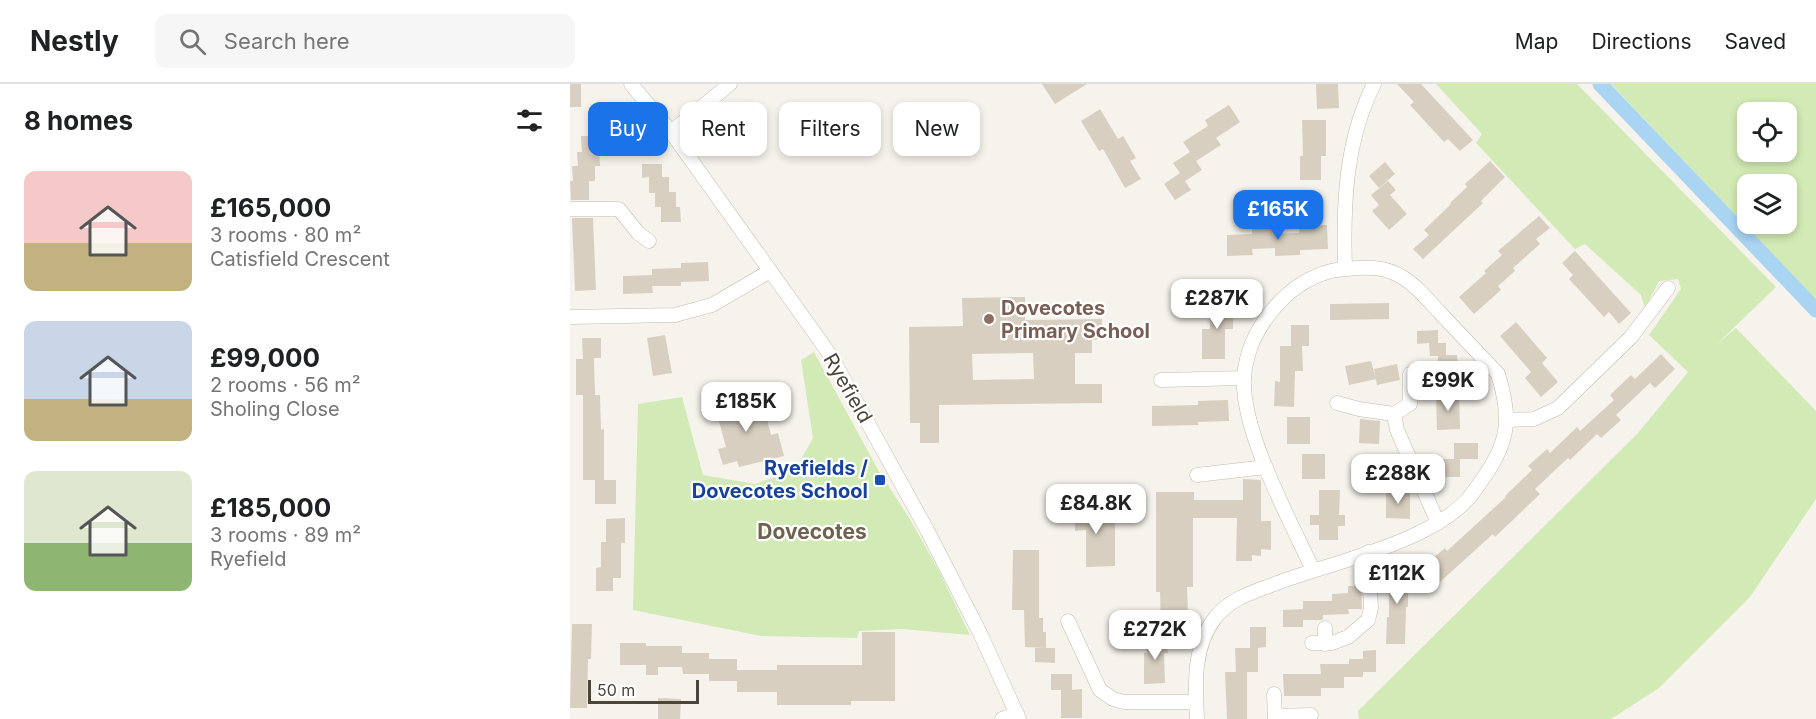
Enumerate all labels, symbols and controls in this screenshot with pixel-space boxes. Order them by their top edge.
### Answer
search box [155,14,575,68]
text: Nestly [30,24,119,58]
icon: search [176,25,209,58]
text: Search here [224,28,350,54]
text: Map [1515,29,1558,54]
text: Directions [1591,29,1692,54]
text: Saved [1725,29,1786,54]
chip: Buy [588,102,668,156]
chip: Rent [680,102,767,156]
chip: Filters [779,102,881,156]
chip: New [893,102,980,156]
map controls [1737,102,1797,234]
button: locate [1737,102,1797,162]
icon: filters [513,104,546,137]
text: 8 homes [24,105,133,136]
button: layers [1737,174,1797,234]
pin: £165K [1236,190,1320,241]
text: £165,000 [210,192,331,223]
icon: home [72,195,144,267]
text: £165K [1247,197,1309,221]
text: 3 rooms · 80 m² [210,223,361,247]
text: Catisfield Crescent [210,247,390,271]
pin: £287K [1175,279,1259,330]
text: £287K [1185,286,1249,310]
place label: Dovecotes Primary School [1001,296,1150,343]
marker: Dovecotes Primary School [982,312,996,326]
text: £99,000 [210,342,320,373]
icon: home [72,345,144,417]
street label: Ryefield [819,349,877,427]
pin: £99K [1412,361,1484,412]
text: £99K [1421,368,1475,392]
text: 2 rooms · 56 m² [210,373,361,397]
pin: £185K [704,382,788,433]
text: £185K [715,389,777,413]
text: Sholing Close [210,397,340,421]
pin: £288K [1356,454,1440,505]
place label: Ryefields / Dovecotes School [692,456,868,503]
text: £288K [1365,461,1431,485]
marker: Ryefields / Dovecotes School [873,473,887,487]
pin: £84.8K [1047,484,1145,535]
text: £84.8K [1060,491,1132,515]
text: £185,000 [210,492,331,523]
icon: home [72,495,144,567]
district label: Dovecotes [757,519,867,544]
text: 3 rooms · 89 m² [210,523,361,547]
text: Ryefield [210,547,286,571]
pin: £112K [1355,554,1439,605]
text: £112K [1368,561,1426,585]
pin: £272K [1113,610,1197,661]
text: £272K [1123,617,1187,641]
scale bar [588,677,699,704]
text: 50 m [597,680,635,700]

